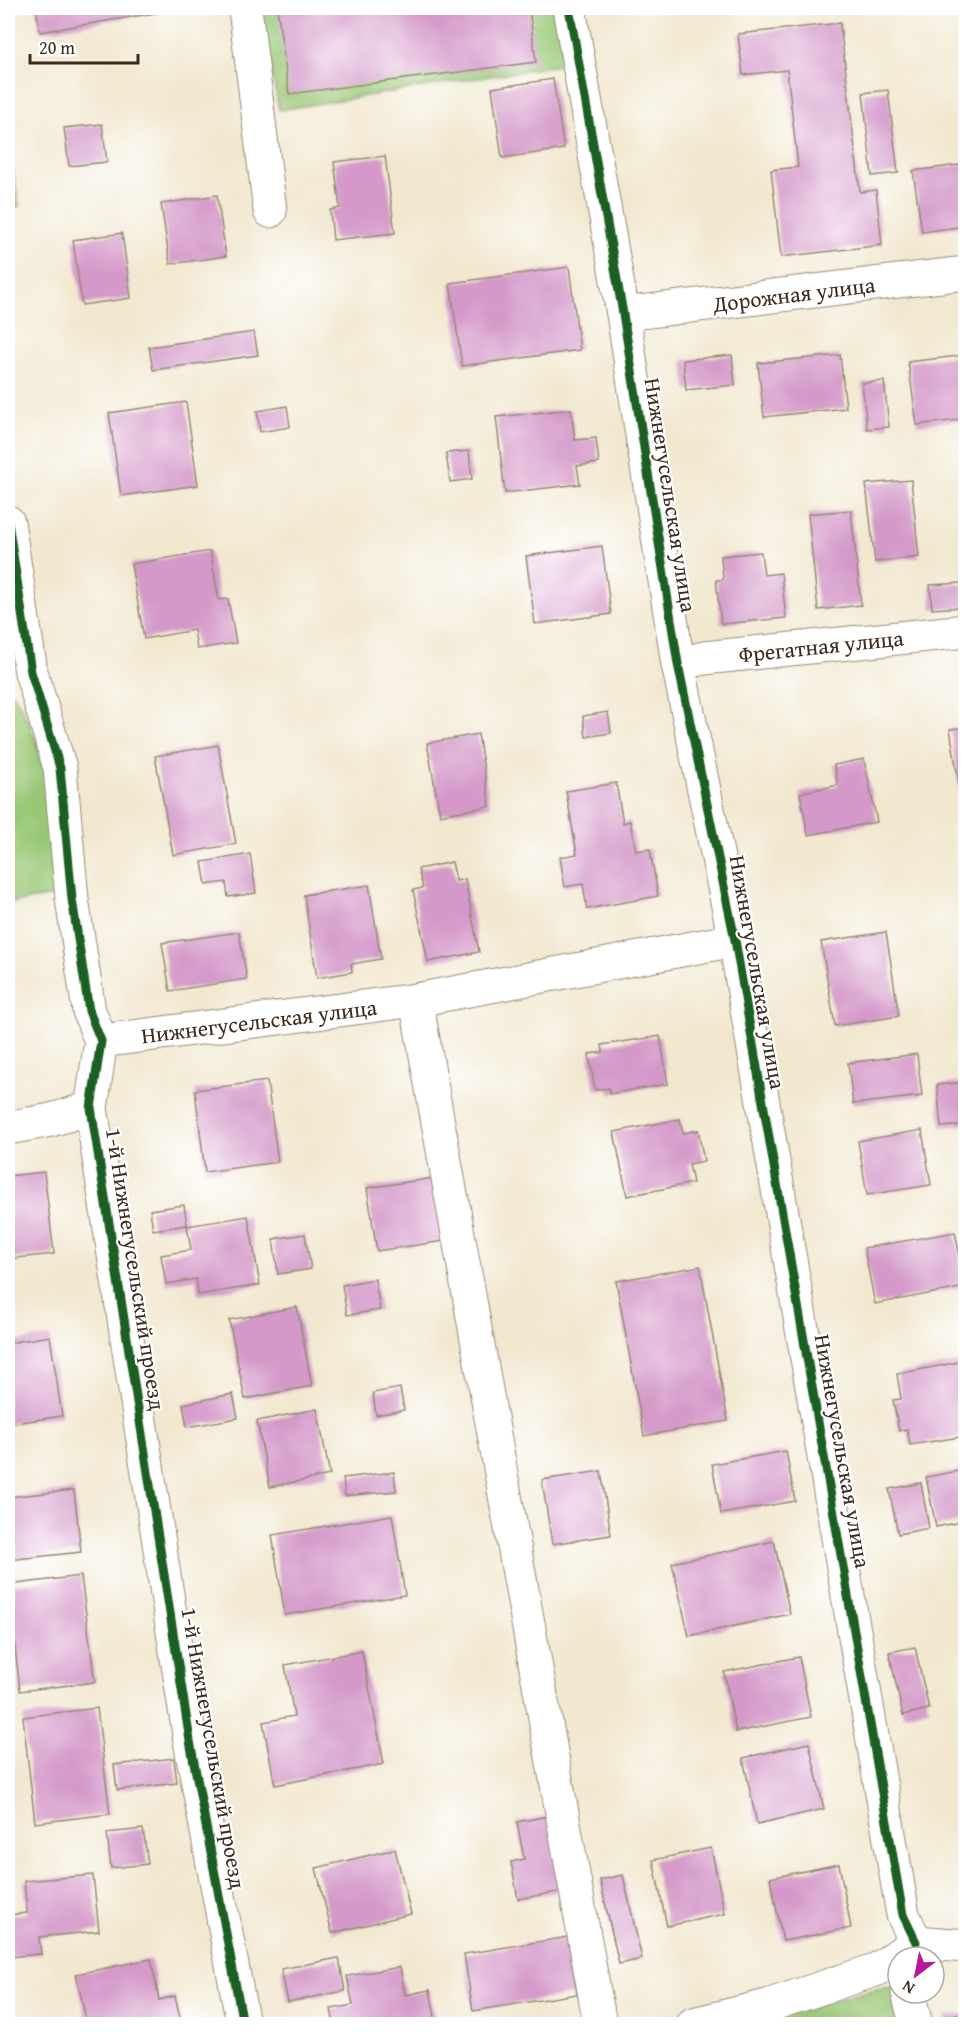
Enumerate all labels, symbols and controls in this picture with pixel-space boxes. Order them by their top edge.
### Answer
scale bar [30,27,138,65]
text: 20 m [39,34,75,61]
street label: Дорожная улица [710,268,877,320]
street label: Нижнегусельская улица [637,375,705,615]
street label: Фрегатная улица [737,621,905,671]
street label: Нижнегусельская улица [722,852,794,1092]
street label: Нижнегусельская улица [139,991,379,1051]
street label: 1-й Нижнегусельский проезд [98,1125,174,1413]
street label: Нижнегусельская улица [807,1331,879,1571]
street label: 1-й Нижнегусельский проезд [173,1605,255,1891]
north arrow [886,1945,946,2005]
text: N [897,1975,919,2001]

